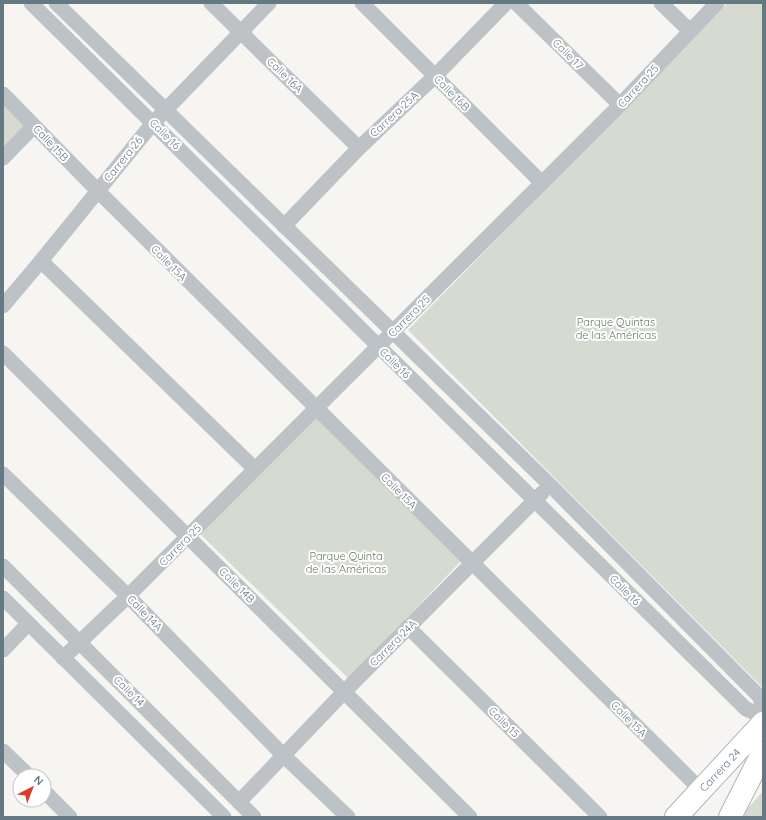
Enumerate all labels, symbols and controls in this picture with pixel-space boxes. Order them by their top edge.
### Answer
street label: Calle 17 [550,36,587,73]
street label: Calle 16A [264,54,306,96]
street label: Carrera 25 [614,61,662,111]
street label: Calle 16B [431,72,473,114]
street label: Carrera 25A [367,88,421,140]
street label: Calle 16 [147,116,183,152]
street label: Calle 15B [30,122,72,164]
street label: Carrera 26 [101,134,146,184]
street label: Calle 15A [148,242,190,284]
street label: Carrera 25 [385,292,433,340]
park label: Parque Quintas de las Américas [576,315,656,342]
street label: Calle 16 [377,345,413,381]
street label: Calle 15A [378,470,420,512]
street label: Carrera 25 [156,521,204,569]
park label: Parque Quinta de las Américas [306,549,386,576]
street label: Calle 14B [216,564,258,606]
street label: Calle 16 [607,572,643,608]
street label: Calle 14A [124,592,166,634]
street label: Carrera 24A [367,617,419,669]
street label: Calle 14 [111,673,147,709]
street label: Calle 15A [608,698,650,740]
street label: Calle 15 [486,704,522,740]
street label: Carrera 24 [697,745,744,794]
north arrow [12,768,52,808]
text: N [31,773,46,788]

